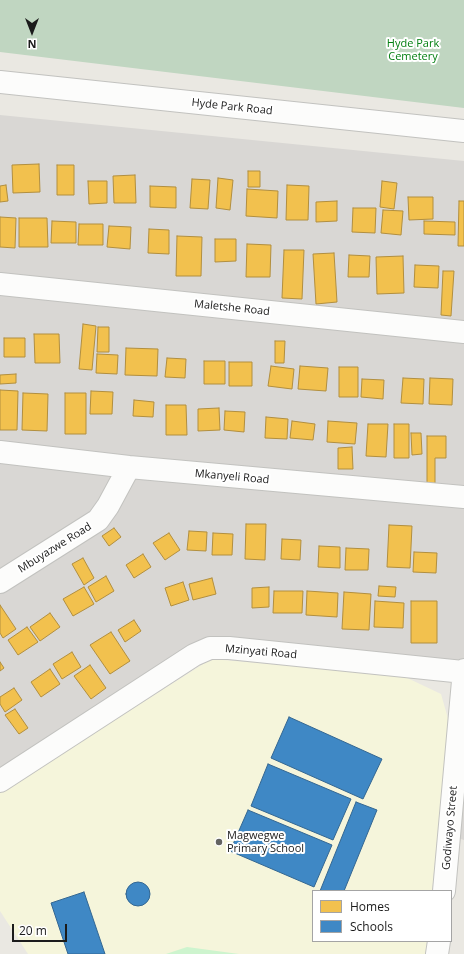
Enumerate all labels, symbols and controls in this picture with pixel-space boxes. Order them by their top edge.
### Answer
north arrow [12,12,52,52]
text: N [28,37,36,52]
park label: Hyde Park Cemetery [387,37,439,63]
street label: Hyde Park Road [191,96,273,118]
street label: Maletshe Road [193,297,271,319]
street label: Mkanyeli Road [194,467,270,487]
street label: Mbuyazwe Road [16,520,94,576]
street label: Mzinyati Road [225,642,297,662]
street label: Godiwayo Street [440,785,460,871]
place label: Magwegwe Primary School [227,829,304,855]
marker: Magwegwe Primary School [214,837,224,847]
legend [312,890,452,942]
text: Homes [350,898,390,915]
scale bar [14,916,69,942]
text: Schools [350,918,393,935]
text: 20 m [19,922,47,939]

